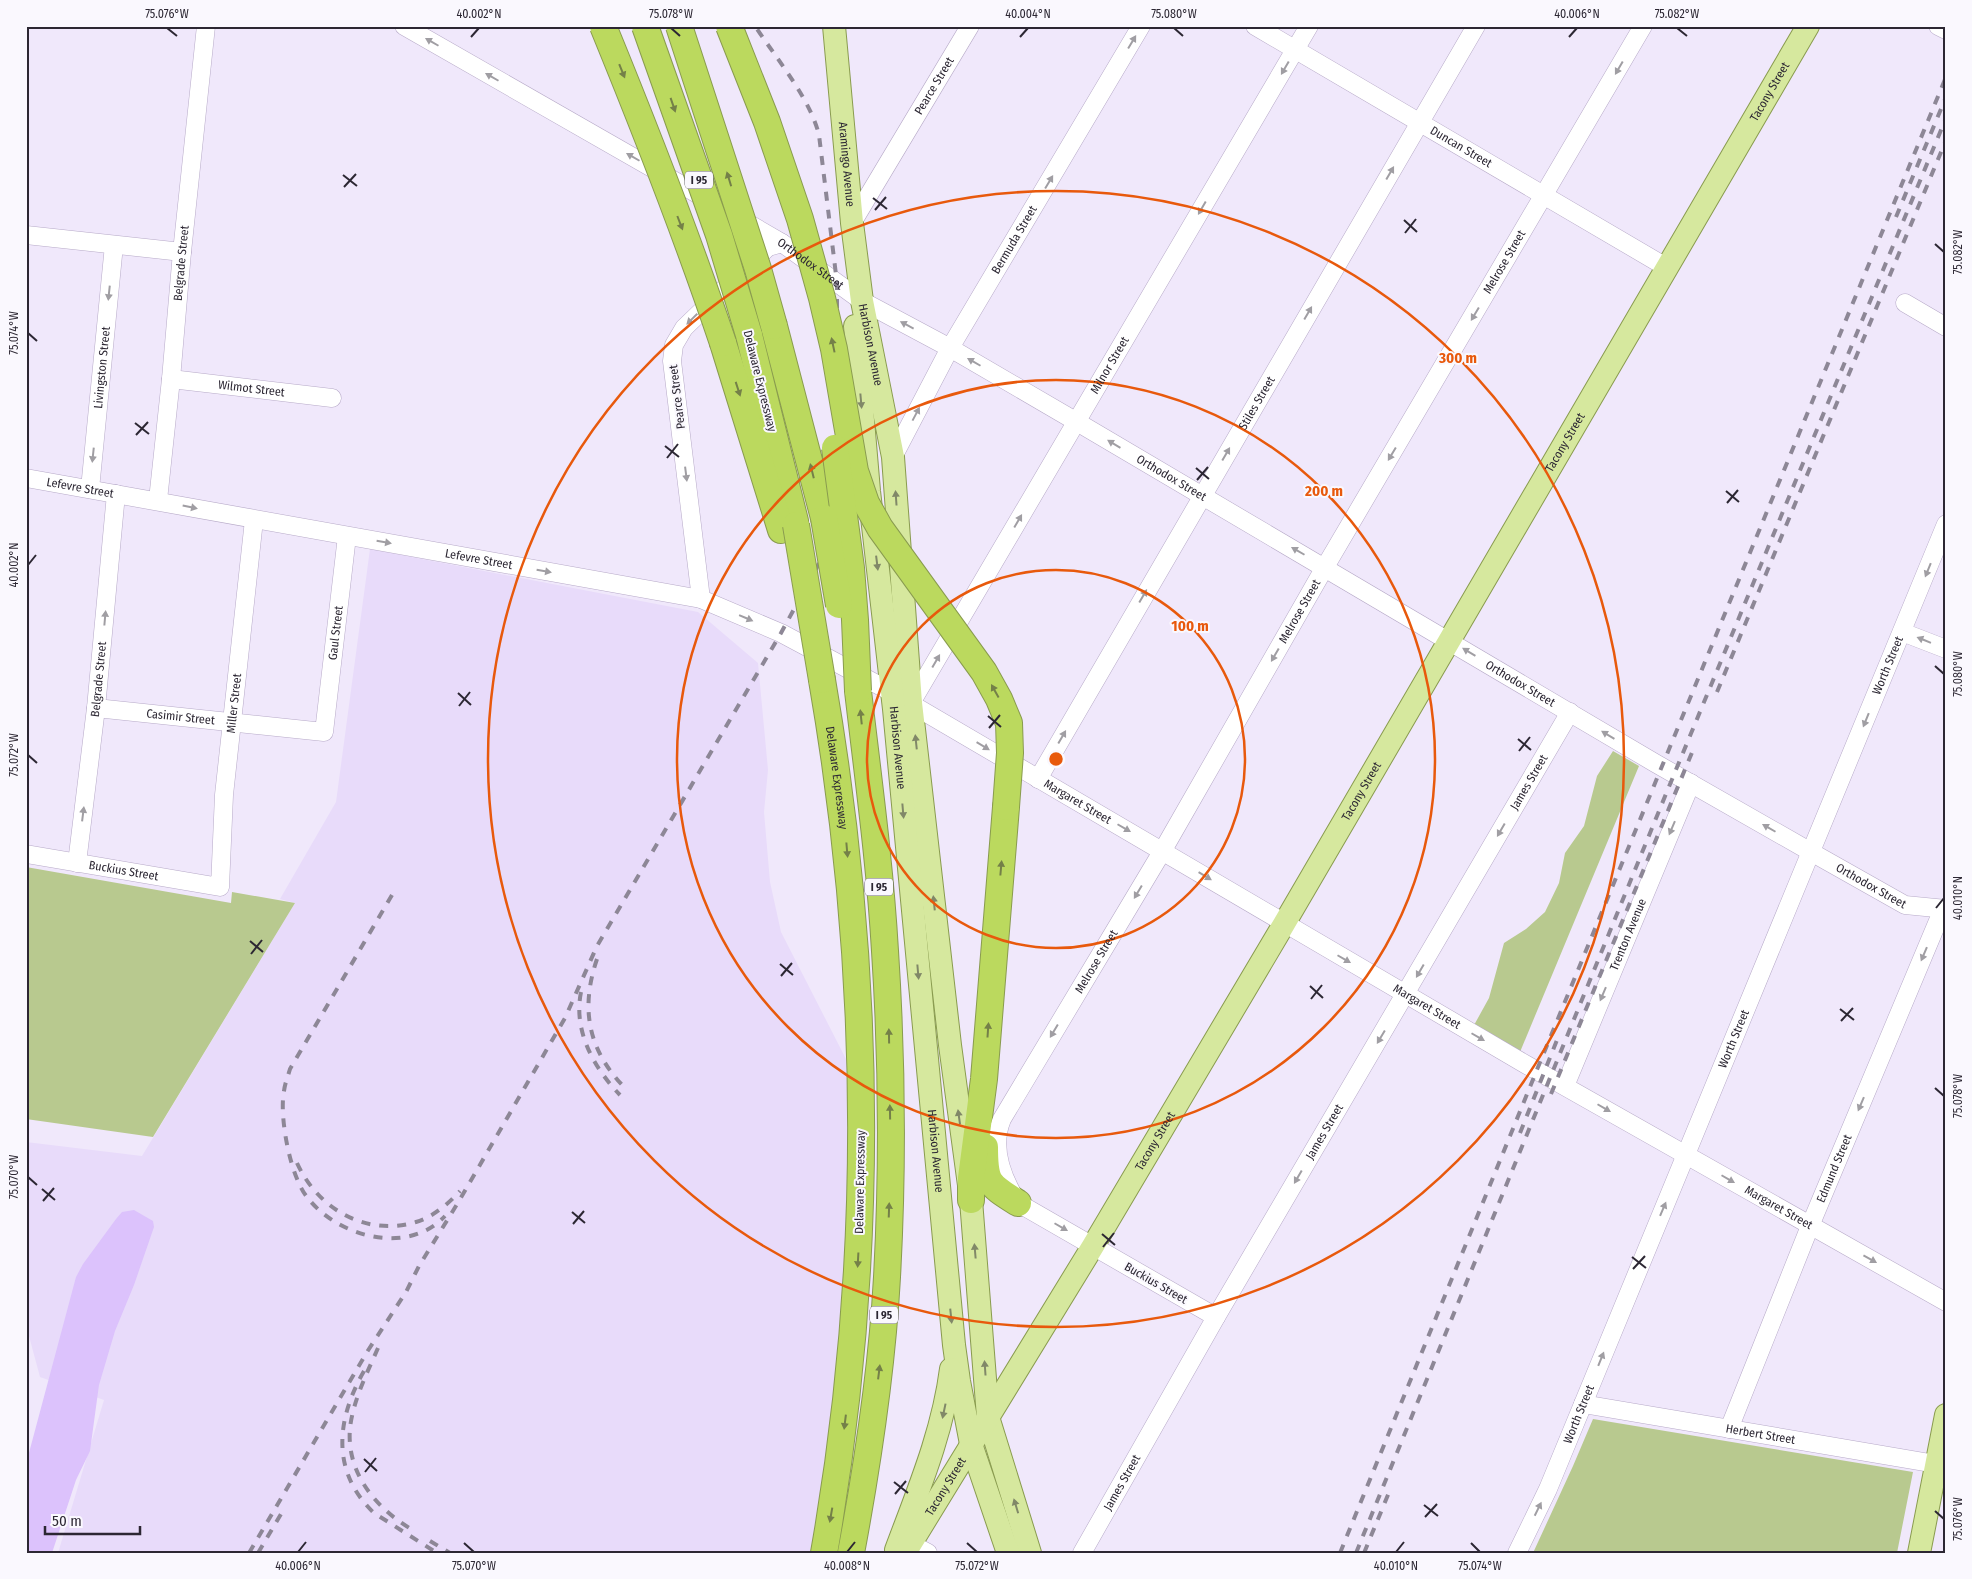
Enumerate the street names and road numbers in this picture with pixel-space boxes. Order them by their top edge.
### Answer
street label: Pearce Street [912,54,957,117]
street label: Tacony Street [1747,60,1792,124]
street label: Aramingo Avenue [836,121,858,208]
street label: Duncan Street [1428,123,1495,170]
road number: I 95 [685,172,713,188]
street label: Bermuda Street [989,203,1040,276]
street label: Belgrade Street [171,225,192,301]
street label: Melrose Street [1480,228,1528,296]
street label: Orthodox Street [775,235,847,292]
street label: Harbison Avenue [856,302,886,387]
street label: Livingston Street [91,326,113,409]
street label: Delaware Expressway [741,329,780,434]
street label: Milnor Street [1087,334,1132,396]
street label: Pearce Street [666,364,688,430]
street label: Stiles Street [1236,374,1278,432]
street label: Wilmot Street [217,378,286,399]
street label: Tacony Street [1542,410,1588,474]
street label: Orthodox Street [1134,452,1209,504]
street label: Lefevre Street [45,475,115,501]
street label: Lefevre Street [444,546,514,572]
street label: Melrose Street [1276,577,1323,646]
street label: Gaul Street [325,605,346,661]
street label: Worth Street [1869,634,1906,697]
street label: Belgrade Street [88,641,109,718]
street label: Orthodox Street [1483,658,1558,710]
street label: Miller Street [224,673,244,734]
street label: Casimir Street [146,706,216,727]
street label: Harbison Avenue [887,706,909,790]
street label: Delaware Expressway [823,725,851,831]
street label: James Street [1507,752,1551,812]
street label: Tacony Street [1339,759,1384,823]
street label: Margaret Street [1041,776,1114,827]
street label: Buckius Street [88,858,160,883]
street label: Orthodox Street [1833,860,1909,911]
road number: I 95 [865,879,893,896]
street label: Trenton Avenue [1607,896,1649,973]
street label: Melrose Street [1072,927,1121,996]
street label: Margaret Street [1391,981,1463,1032]
street label: Worth Street [1715,1007,1752,1070]
street label: James Street [1303,1101,1346,1162]
street label: Harbison Avenue [925,1109,947,1193]
street label: Tacony Street [1132,1109,1178,1173]
street label: Delaware Expressway [852,1129,868,1234]
street label: Edmund Street [1814,1132,1855,1205]
street label: Margaret Street [1742,1183,1815,1232]
street label: Buckius Street [1122,1259,1190,1307]
road number: I 95 [870,1306,898,1324]
street label: Worth Street [1561,1383,1597,1446]
street label: Herbert Street [1725,1421,1796,1447]
street label: James Street [1101,1452,1143,1513]
street label: Tacony Street [923,1455,969,1518]

